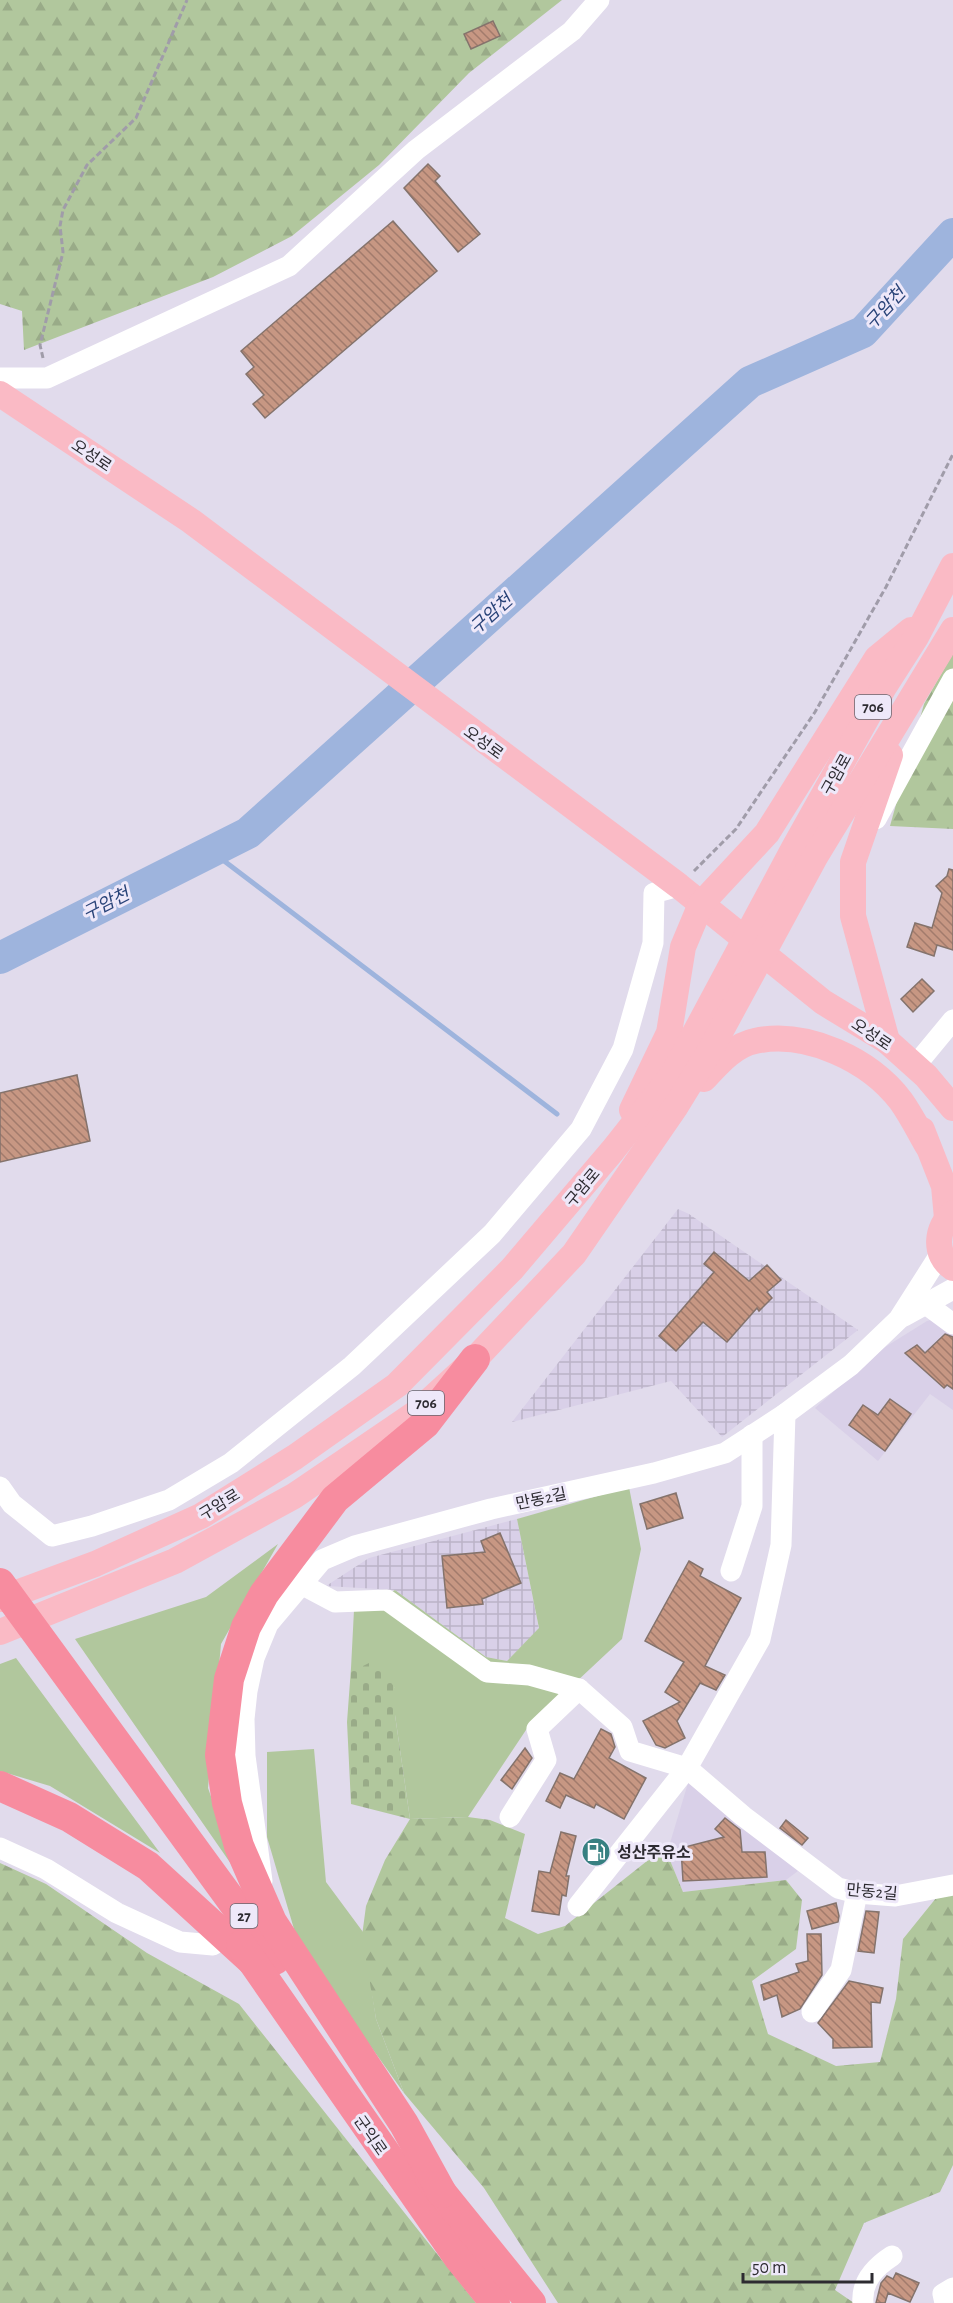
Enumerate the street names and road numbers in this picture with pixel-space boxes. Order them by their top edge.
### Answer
street label: 오성로 [69,437,114,475]
road number: 706 [855,695,891,719]
street label: 오성로 [461,723,506,762]
street label: 구암로 [819,751,855,798]
street label: 오성로 [849,1016,894,1054]
street label: 구암로 [562,1165,603,1210]
road number: 706 [408,1391,444,1415]
street label: 구암로 [196,1486,243,1523]
street label: 만동2길 [514,1486,568,1512]
street label: 만동2길 [846,1882,898,1902]
road number: 27 [230,1904,258,1928]
street label: 군익로 [351,2113,390,2158]

